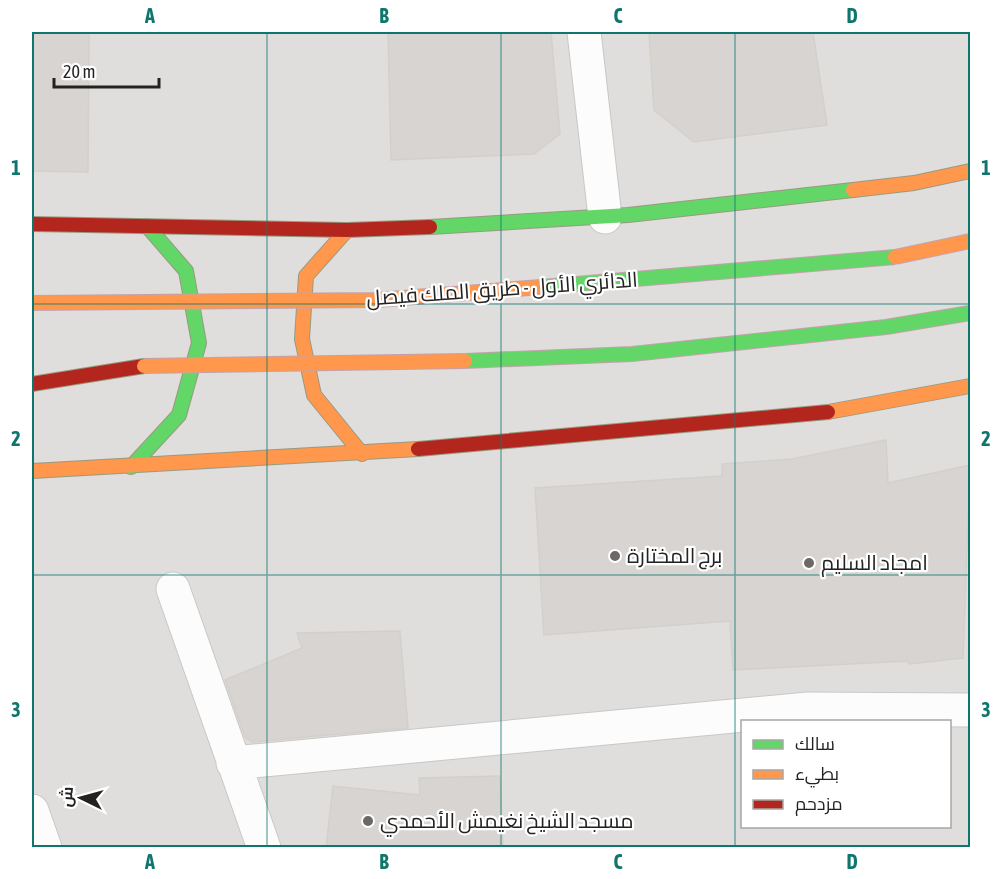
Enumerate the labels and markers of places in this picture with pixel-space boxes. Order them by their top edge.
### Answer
place label: برج المختارة [627,543,722,570]
marker: برج المختارة [608,549,622,563]
place label: امجاد السلیم [821,550,928,577]
marker: امجاد السلیم [802,556,816,570]
place label: مسجد الشيخ نغيمش الأحمدي [380,808,633,837]
marker: مسجد الشيخ نغيمش الأحمدي [361,814,375,828]

